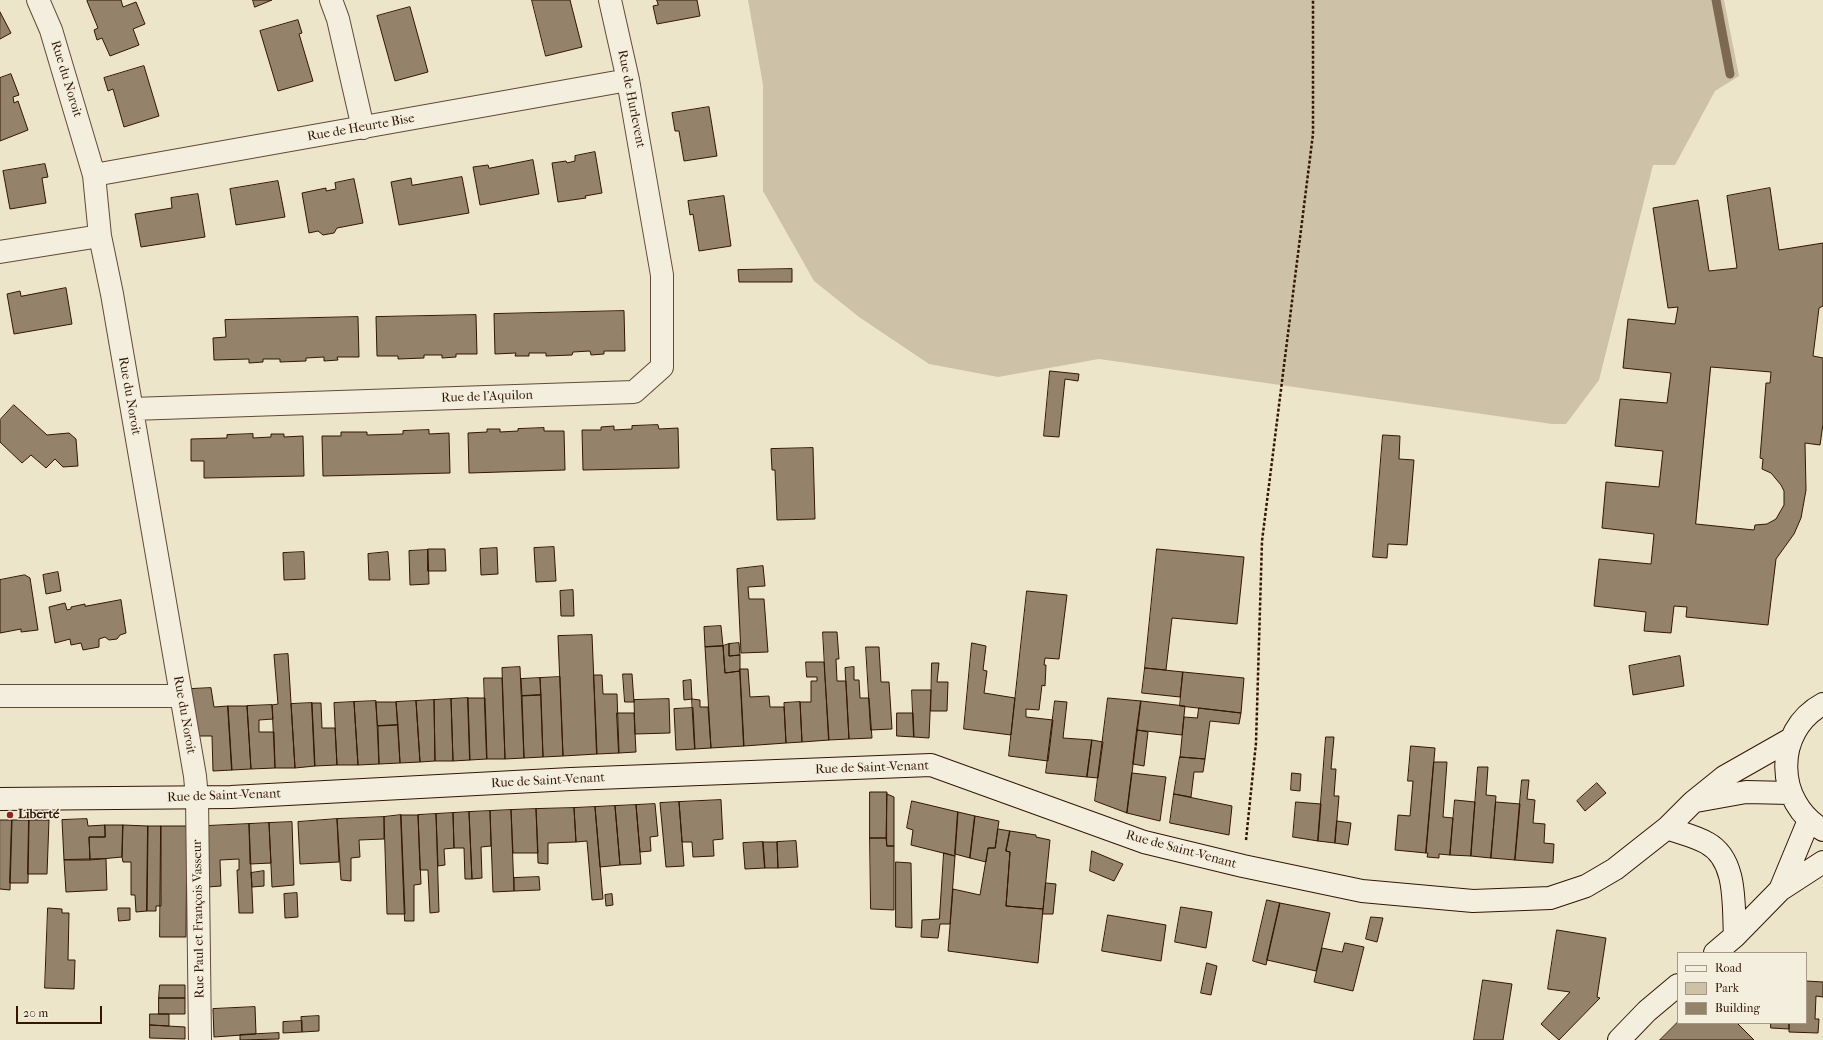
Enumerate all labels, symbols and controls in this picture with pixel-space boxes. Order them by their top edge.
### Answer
street label: Rue du Noroit [47,39,85,119]
street label: Rue de Hurlevent [614,49,648,149]
street label: Rue de Heurte Bise [306,111,416,145]
street label: Rue du Noroit [114,356,144,436]
street label: Rue de l'Aquilon [441,388,533,406]
street label: Rue du Noroit [169,675,199,755]
street label: Rue de Saint-Venant [815,758,929,778]
street label: Rue de Saint-Venant [491,770,605,792]
street label: Rue de Saint-Venant [167,786,281,806]
place label: Liberté [18,807,59,823]
marker: Liberté [5,810,15,820]
street label: Rue de Saint-Venant [1124,828,1238,872]
street label: Rue Paul et François Vasseur [190,839,208,999]
legend [1677,952,1807,1024]
text: Road [1715,961,1742,975]
text: Park [1715,981,1739,995]
scale bar [18,998,104,1024]
text: Building [1715,1001,1760,1015]
text: 20 m [23,1006,48,1020]

